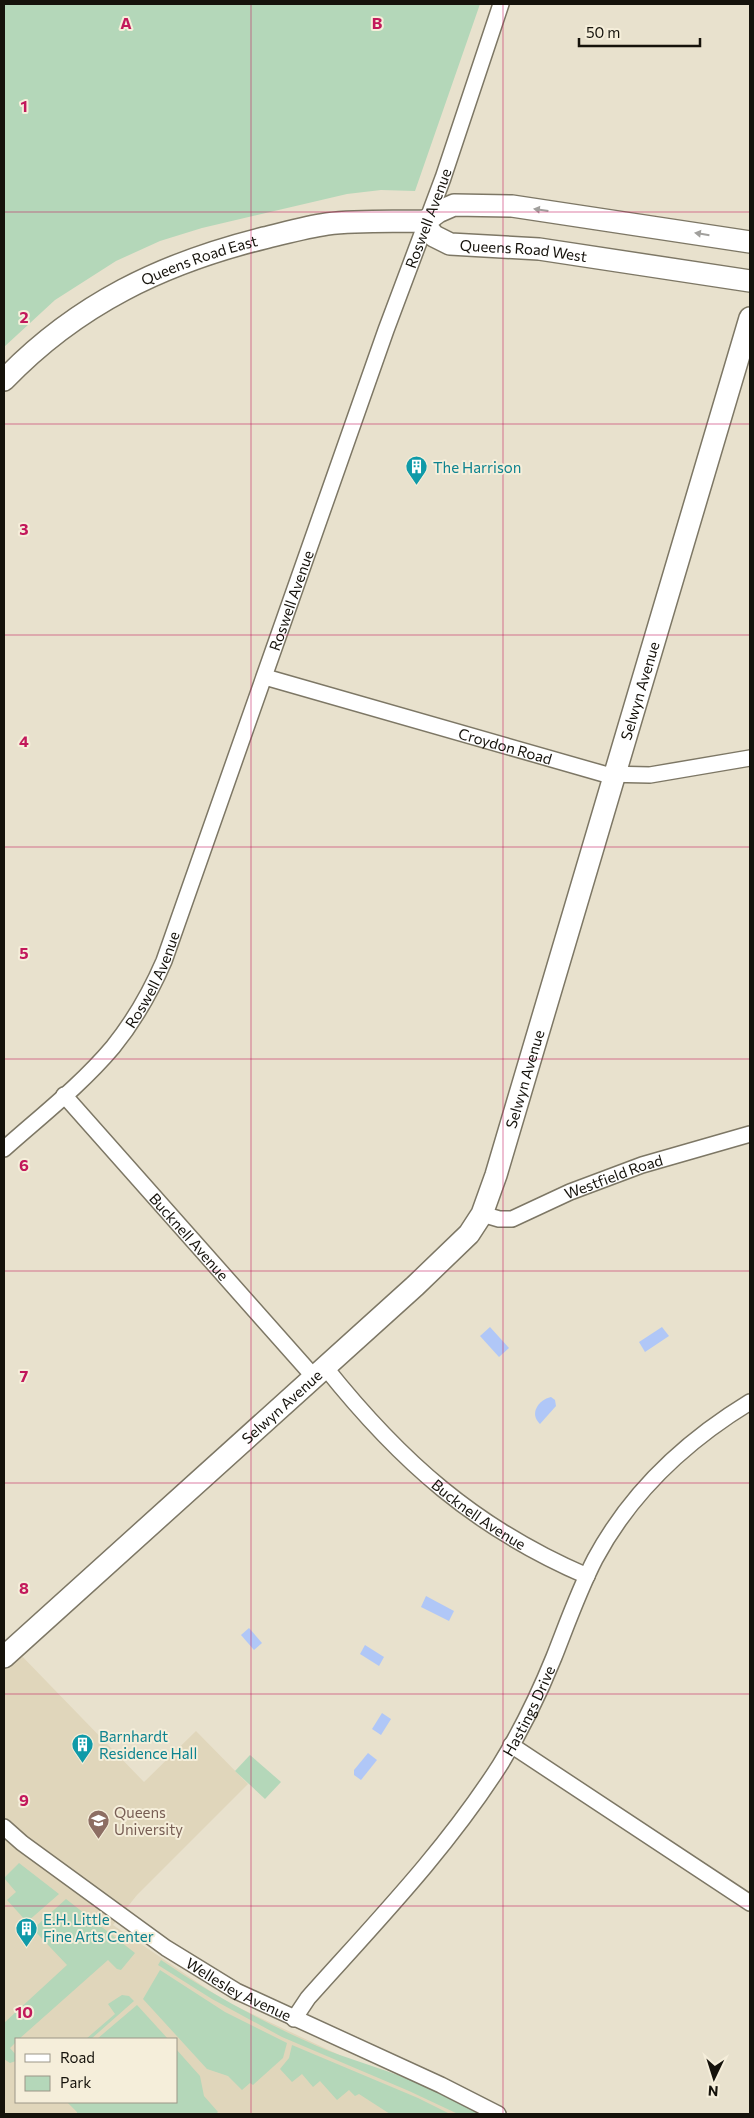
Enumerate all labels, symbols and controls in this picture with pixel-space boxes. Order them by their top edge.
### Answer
text: A [120,13,132,32]
text: B [372,13,383,32]
scale bar [579,15,700,47]
text: 50 m [586,23,620,41]
text: 1 [20,96,28,115]
street label: Roswell Avenue [401,166,455,271]
one-way arrow [533,205,549,213]
one-way arrow [694,230,710,238]
street label: Queens Road East [138,231,259,289]
street label: Queens Road West [459,236,588,265]
text: 2 [19,307,29,326]
building icon: The Harrison [405,455,429,486]
place label: The Harrison [433,458,521,476]
text: 3 [19,519,29,538]
street label: Roswell Avenue [265,548,317,653]
street label: Selwyn Avenue [616,639,663,742]
street label: Croydon Road [456,724,554,768]
text: 4 [19,731,29,750]
street label: Roswell Avenue [121,929,183,1031]
text: 5 [19,943,29,962]
street label: Selwyn Avenue [501,1028,548,1130]
street label: Westfield Road [562,1151,665,1202]
text: 6 [19,1155,29,1174]
street label: Bucknell Avenue [146,1189,233,1284]
text: 7 [20,1366,29,1385]
street label: Selwyn Avenue [238,1366,326,1447]
street label: Bucknell Avenue [428,1475,529,1553]
text: 8 [19,1578,29,1597]
street label: Hastings Drive [498,1663,558,1759]
place label: Barnhardt Residence Hall [99,1727,197,1762]
building icon: Barnhardt Residence Hall [71,1733,95,1764]
text: 9 [19,1790,29,1809]
place label: Queens University [114,1803,183,1838]
school or university icon: Queens University [86,1809,110,1840]
place label: E.H. Little Fine Arts Center [43,1910,154,1945]
building icon: E.H. Little Fine Arts Center [15,1916,39,1947]
street label: Wellesley Avenue [183,1954,294,2024]
text: 10 [15,2002,33,2021]
legend [15,2038,178,2103]
text: Road [60,2048,95,2066]
north arrow [689,2053,739,2103]
text: Park [60,2073,91,2091]
text: N [707,2083,719,2100]

